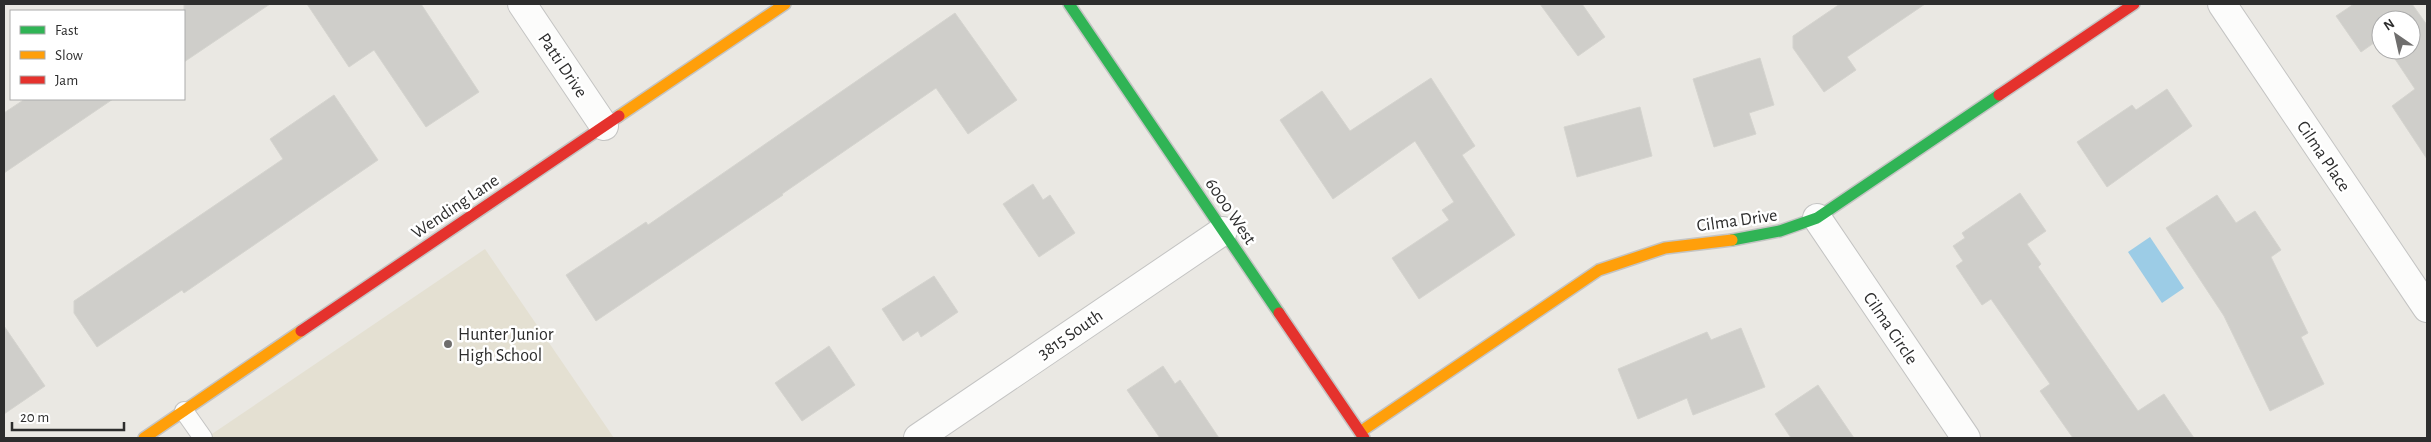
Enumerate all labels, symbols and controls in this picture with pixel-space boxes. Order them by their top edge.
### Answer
legend [10,10,185,100]
north arrow [2371,10,2421,60]
text: N [2381,17,2397,34]
text: Fast [55,23,79,38]
street label: Patti Drive [534,30,590,101]
text: Slow [55,48,83,63]
text: Jam [55,73,78,88]
street label: Cilma Place [2293,118,2353,195]
street label: Wending Lane [409,171,502,242]
street label: 6000 West [1201,175,1259,248]
street label: Cilma Drive [1696,206,1779,236]
street label: Cilma Circle [1859,289,1921,368]
street label: 3815 South [1035,307,1106,363]
place label: Hunter Junior High School [458,326,554,365]
marker: Hunter Junior High School [442,338,454,350]
scale bar [12,400,125,432]
text: 20 m [20,410,49,425]

